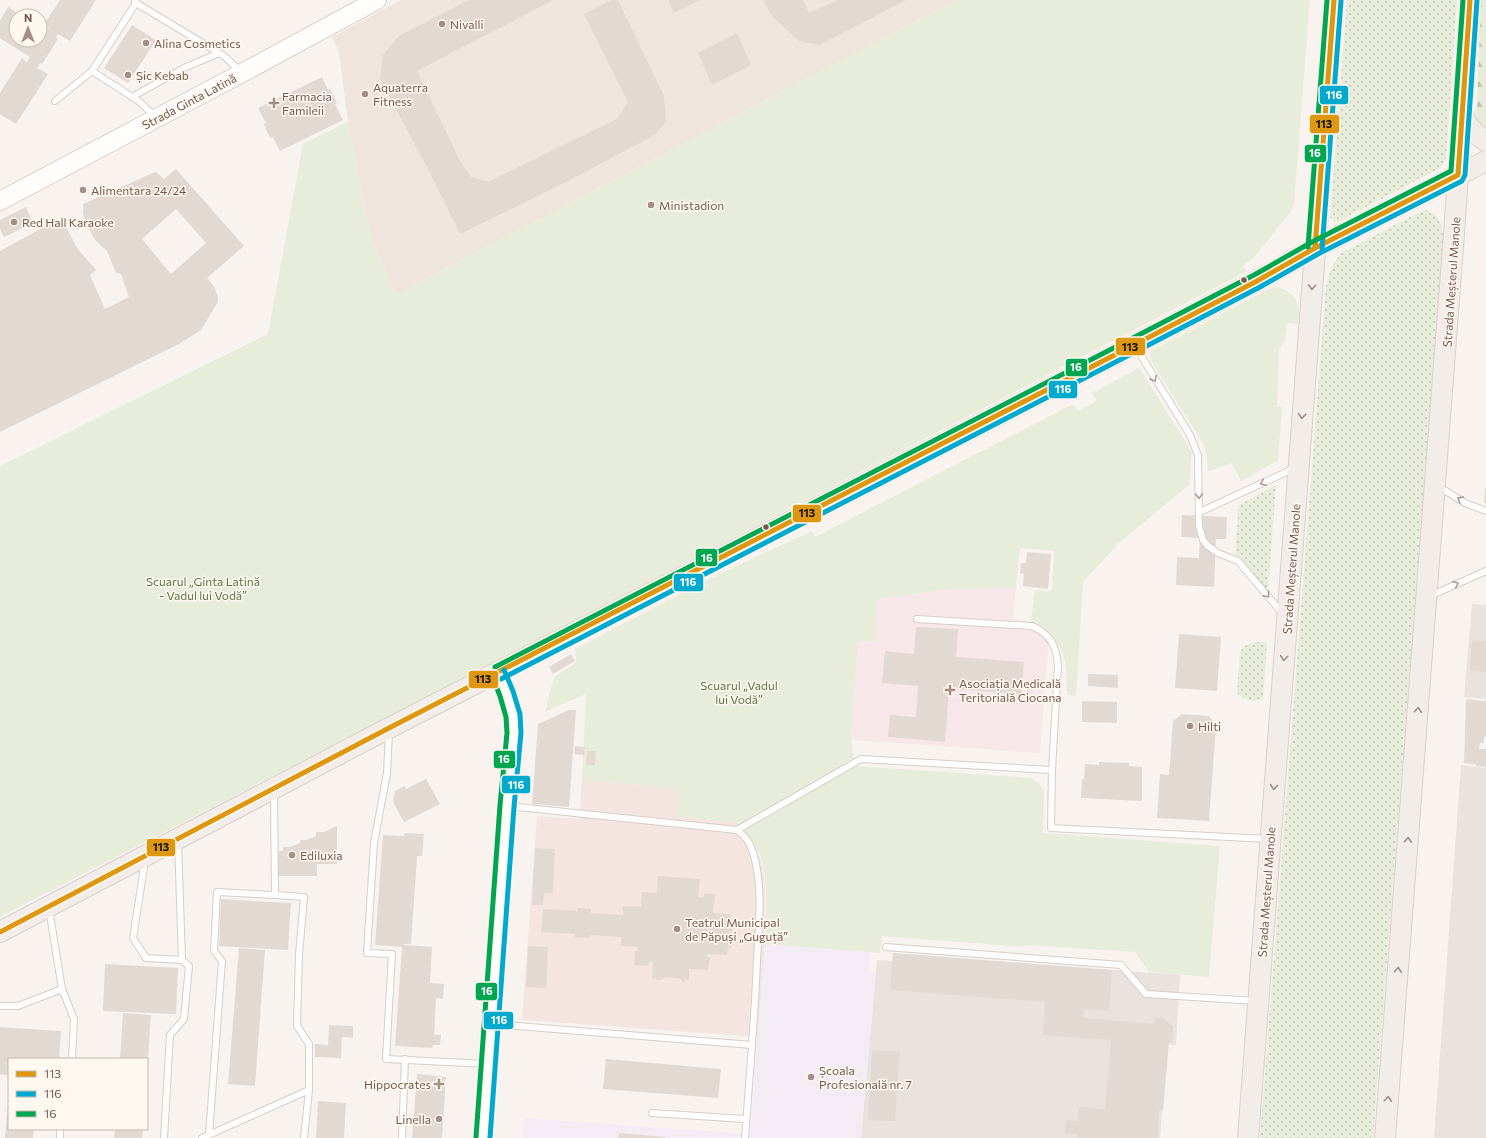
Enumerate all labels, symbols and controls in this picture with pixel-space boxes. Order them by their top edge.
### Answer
north arrow [8,8,48,48]
text: N [24,11,32,24]
place label: Nivalli [450,17,484,31]
marker: Nivalli [437,19,447,29]
place label: Alina Cosmetics [154,36,241,50]
marker: Alina Cosmetics [141,38,151,48]
place label: Șic Kebab [136,68,189,83]
marker: Șic Kebab [123,70,133,80]
street label: Strada Ginta Latină [139,70,239,132]
place label: Aquaterra Fitness [373,80,428,108]
line badge: 116 [1319,85,1349,105]
text: 116 [1326,88,1343,101]
place label: Farmacia Famileii [282,89,332,117]
marker: Aquaterra Fitness [360,89,370,99]
marker: Farmacia Famileii [269,98,279,108]
line badge: 113 [1309,114,1340,134]
text: 113 [1316,117,1332,130]
line badge: 16 [1304,144,1327,163]
text: 16 [1309,146,1321,159]
place label: Alimentara 24/24 [91,183,186,197]
marker: Alimentara 24/24 [78,185,88,195]
place label: Ministadion [659,198,724,212]
marker: Ministadion [646,200,656,210]
place label: Red Hall Karaoke [22,215,114,229]
street label: Strada Meșterul Manole [1439,216,1464,348]
marker: Red Hall Karaoke [9,217,19,227]
unlabelled marker [1239,275,1249,285]
one-way arrow [1308,284,1317,290]
line badge: 113 [1115,337,1146,356]
text: 113 [1122,340,1138,353]
line badge: 16 [1065,358,1088,377]
text: 16 [1070,360,1082,373]
one-way arrow [1150,375,1157,382]
line badge: 116 [1048,380,1078,399]
text: 116 [1055,382,1072,395]
one-way arrow [1298,413,1307,419]
one-way arrow [1259,478,1267,486]
one-way arrow [1195,493,1203,499]
one-way arrow [1457,497,1464,504]
street label: Strada Meșterul Manole [1279,503,1304,635]
line badge: 113 [792,504,822,523]
text: 113 [799,506,815,519]
unlabelled marker [761,522,771,532]
line badge: 16 [695,548,718,567]
text: 16 [701,551,713,564]
line badge: 116 [673,573,704,592]
park label: Scuarul „Ginta Latină - Vadul lui Vodă” [146,574,260,602]
text: 116 [680,575,697,588]
one-way arrow [1452,581,1460,589]
one-way arrow [1262,590,1269,598]
one-way arrow [1280,655,1289,661]
line badge: 113 [468,670,499,689]
text: 113 [475,672,491,685]
place label: Asociația Medicală Teritorială Ciocana [959,676,1062,704]
park label: Scuarul „Vadul lui Vodă” [700,678,778,706]
marker: Asociația Medicală Teritorială Ciocana [944,684,956,696]
one-way arrow [1413,707,1422,713]
place label: Hilti [1198,719,1221,733]
marker: Hilti [1185,721,1195,731]
line badge: 16 [493,750,516,769]
text: 16 [498,752,510,765]
line badge: 116 [501,775,531,794]
text: 116 [508,778,525,791]
one-way arrow [1269,784,1278,790]
street label: Strada Meșterul Manole [1254,826,1279,958]
one-way arrow [1403,837,1412,843]
line badge: 113 [146,838,176,857]
text: 113 [153,840,169,853]
place label: Ediluxia [300,848,343,862]
marker: Ediluxia [287,850,297,860]
place label: Teatrul Municipal de Păpuși „Guguță” [685,915,788,944]
marker: Teatrul Municipal de Păpuși „Guguță” [672,924,682,934]
one-way arrow [1393,966,1402,973]
line badge: 16 [475,982,498,1001]
text: 16 [481,984,493,997]
line badge: 116 [483,1011,514,1030]
text: 116 [491,1013,508,1026]
legend [8,1058,148,1130]
place label: Școala Profesională nr. 7 [819,1063,912,1091]
text: 113 [44,1066,61,1080]
marker: Școala Profesională nr. 7 [806,1072,816,1082]
place label: Hippocrates [364,1077,431,1091]
marker: Hippocrates [434,1079,444,1089]
text: 116 [44,1086,62,1100]
one-way arrow [1383,1096,1392,1102]
text: 16 [44,1106,56,1120]
place label: Linella [395,1112,431,1126]
marker: Linella [434,1114,444,1124]

